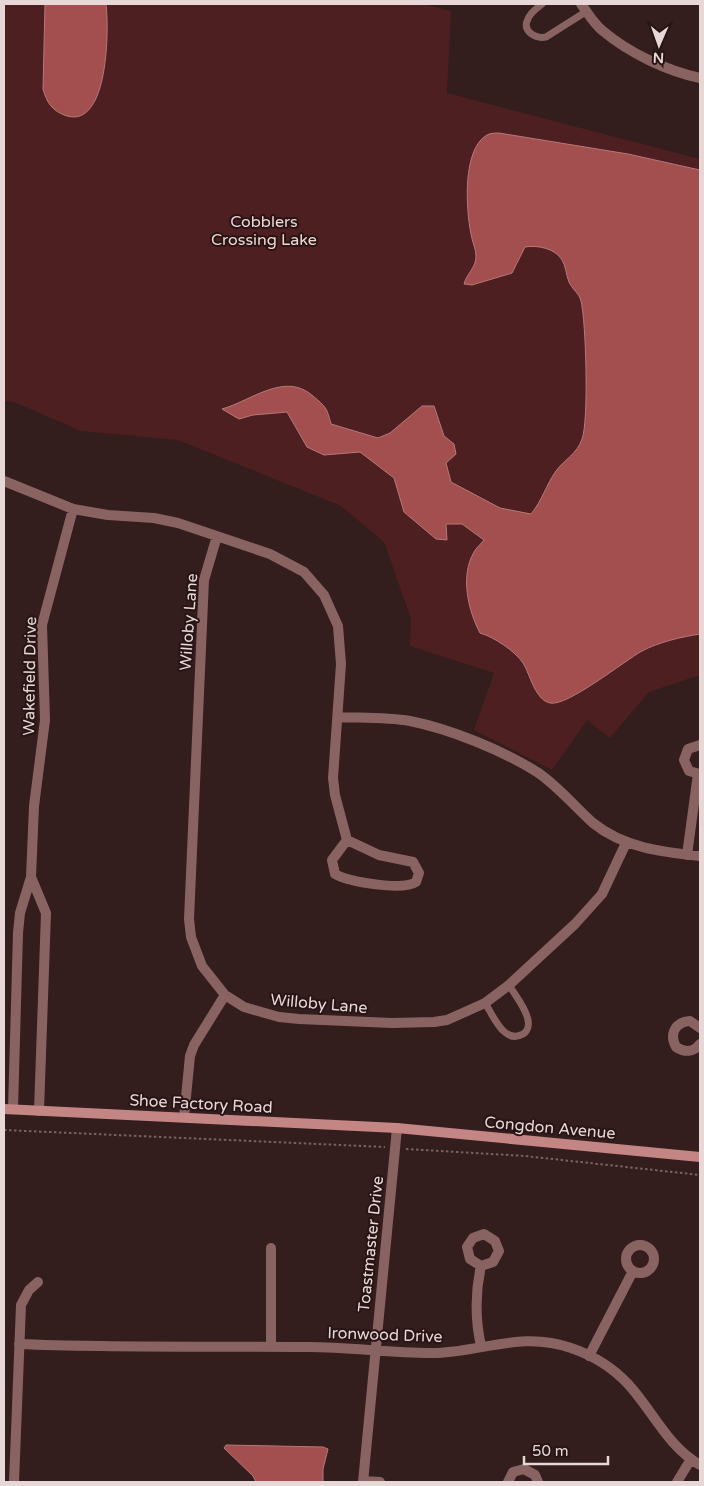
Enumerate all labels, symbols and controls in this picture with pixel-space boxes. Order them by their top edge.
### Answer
north arrow [634,20,684,70]
text: N [653,49,664,66]
park label: Cobblers Crossing Lake [211,212,317,250]
street label: Willoby Lane [176,573,202,671]
street label: Wakefield Drive [19,616,41,736]
street label: Willoby Lane [270,990,368,1018]
street label: Shoe Factory Road [129,1090,273,1118]
street label: Congdon Avenue [484,1112,616,1144]
street label: Toastmaster Drive [354,1175,388,1313]
street label: Ironwood Drive [327,1323,443,1347]
scale bar [524,1434,608,1466]
text: 50 m [532,1442,569,1460]

